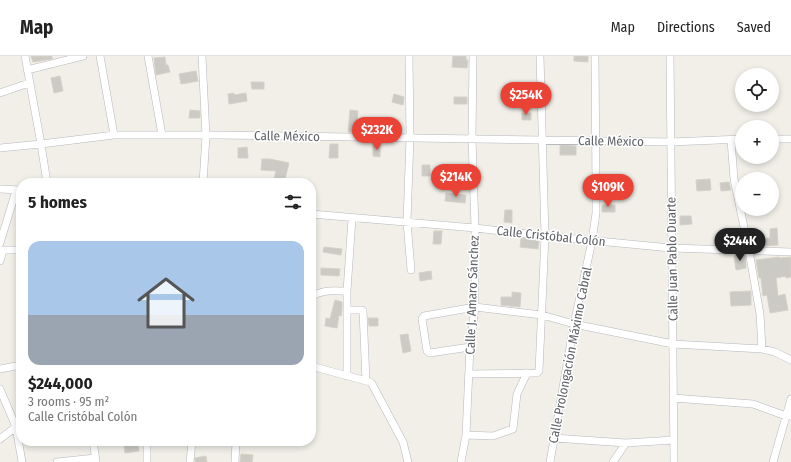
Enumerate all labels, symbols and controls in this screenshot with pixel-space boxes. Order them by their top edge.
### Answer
text: Map [20,16,53,39]
text: Map [611,19,635,36]
text: Directions [657,19,715,36]
text: Saved [737,19,771,36]
map controls [735,68,779,216]
button: locate [735,68,779,112]
pin: $254K [498,82,554,116]
text: $254K [510,87,542,102]
pin: $232K [349,117,405,151]
button: + [735,120,779,164]
text: $232K [361,122,393,137]
street label: Calle México [254,128,320,144]
street label: Calle México [578,133,644,149]
pin: $214K [428,164,484,198]
text: $214K [440,169,472,184]
button: − [735,172,779,216]
pin: $109K [580,174,636,208]
text: $109K [592,179,624,194]
icon: filters [282,191,304,213]
text: 5 homes [28,192,87,213]
street label: Calle Juan Pablo Duarte [663,197,681,321]
street label: Calle Cristóbal Colón [496,223,606,249]
pin: $244K [712,228,768,262]
text: $244K [723,233,757,248]
street label: Calle J. Amaro Sánchez [462,235,482,355]
street label: Calle Prolongación Máximo Cabral [546,265,595,445]
icon: home [130,267,202,339]
text: $244,000 [28,373,93,394]
text: 3 rooms · 95 m² [28,394,109,409]
text: Calle Cristóbal Colón [28,409,137,424]

